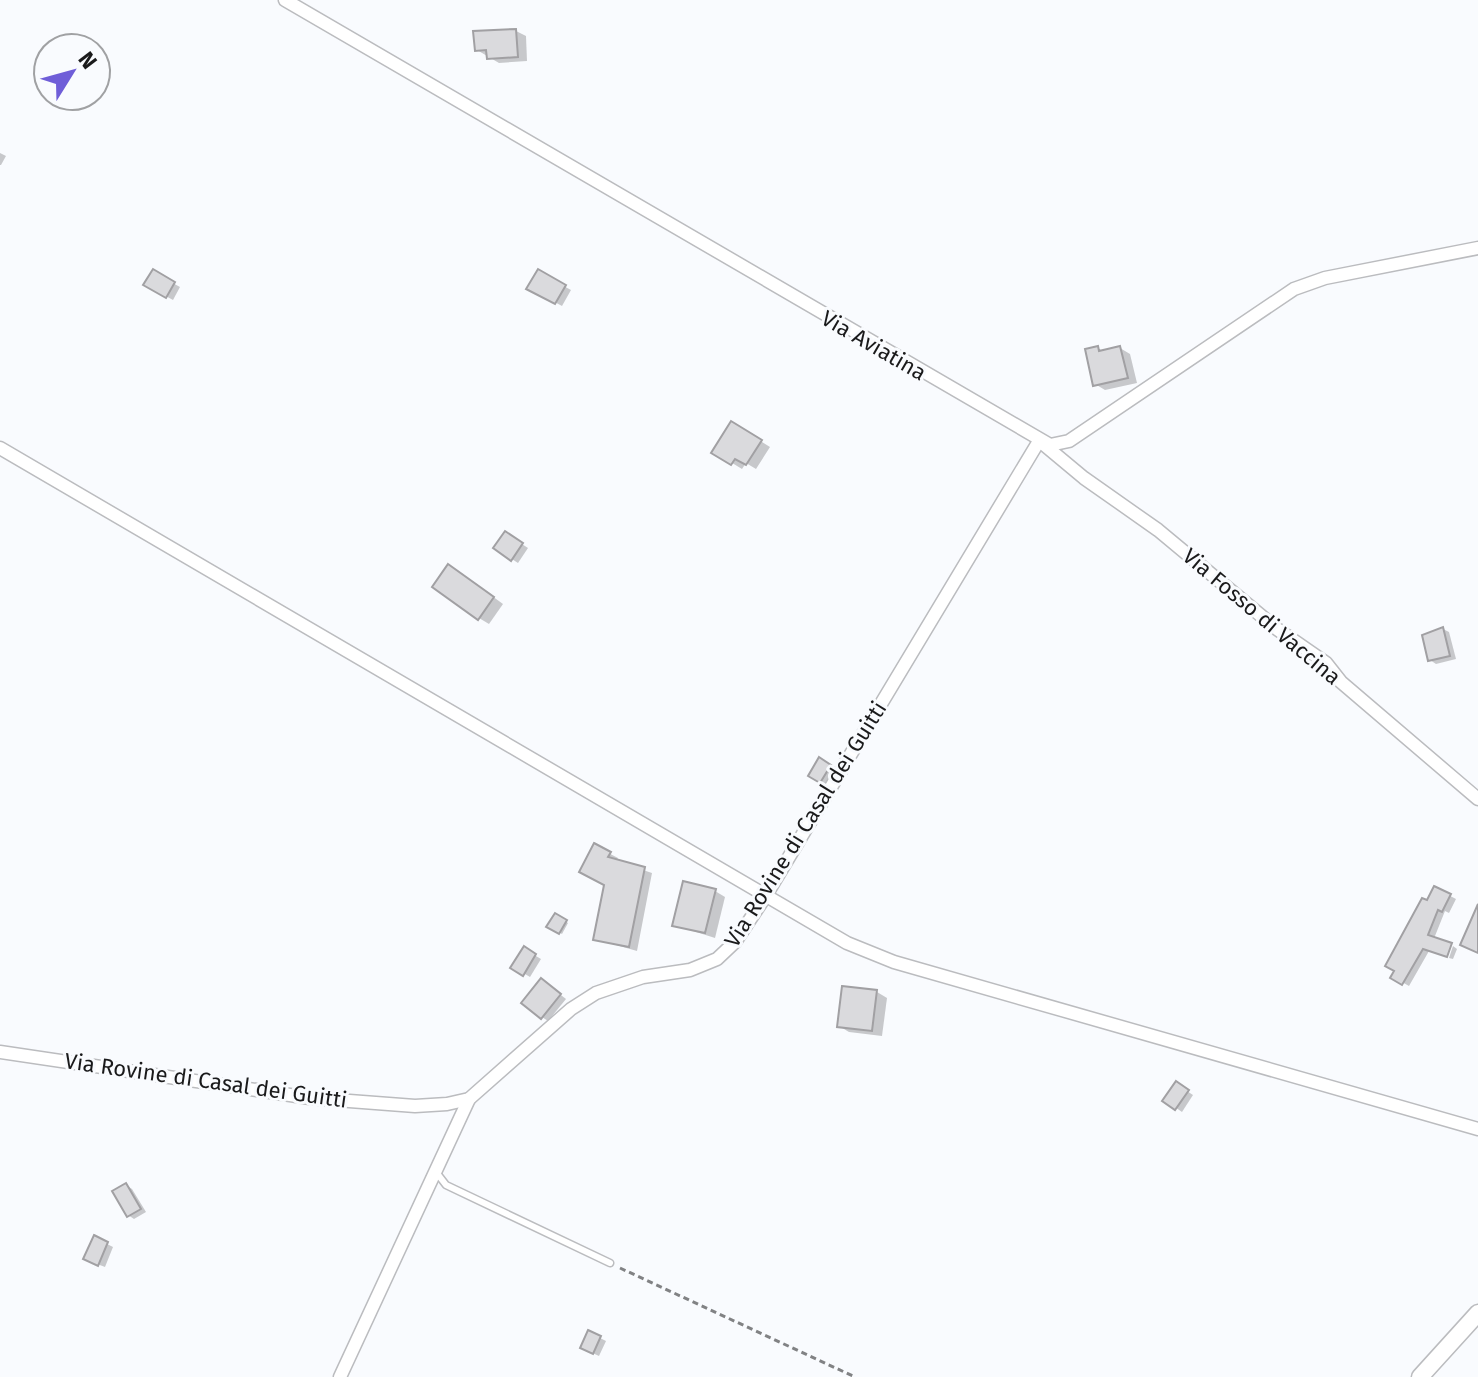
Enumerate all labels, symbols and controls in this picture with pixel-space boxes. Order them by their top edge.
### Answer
north arrow [32,32,112,112]
text: N [72,46,103,74]
street label: Via Aviatina [816,305,931,386]
street label: Via Fosso di Vaccina [1177,542,1346,690]
street label: Via Rovine di Casal dei Guitti [718,696,892,952]
street label: Via Rovine di Casal dei Guitti [63,1047,349,1114]

